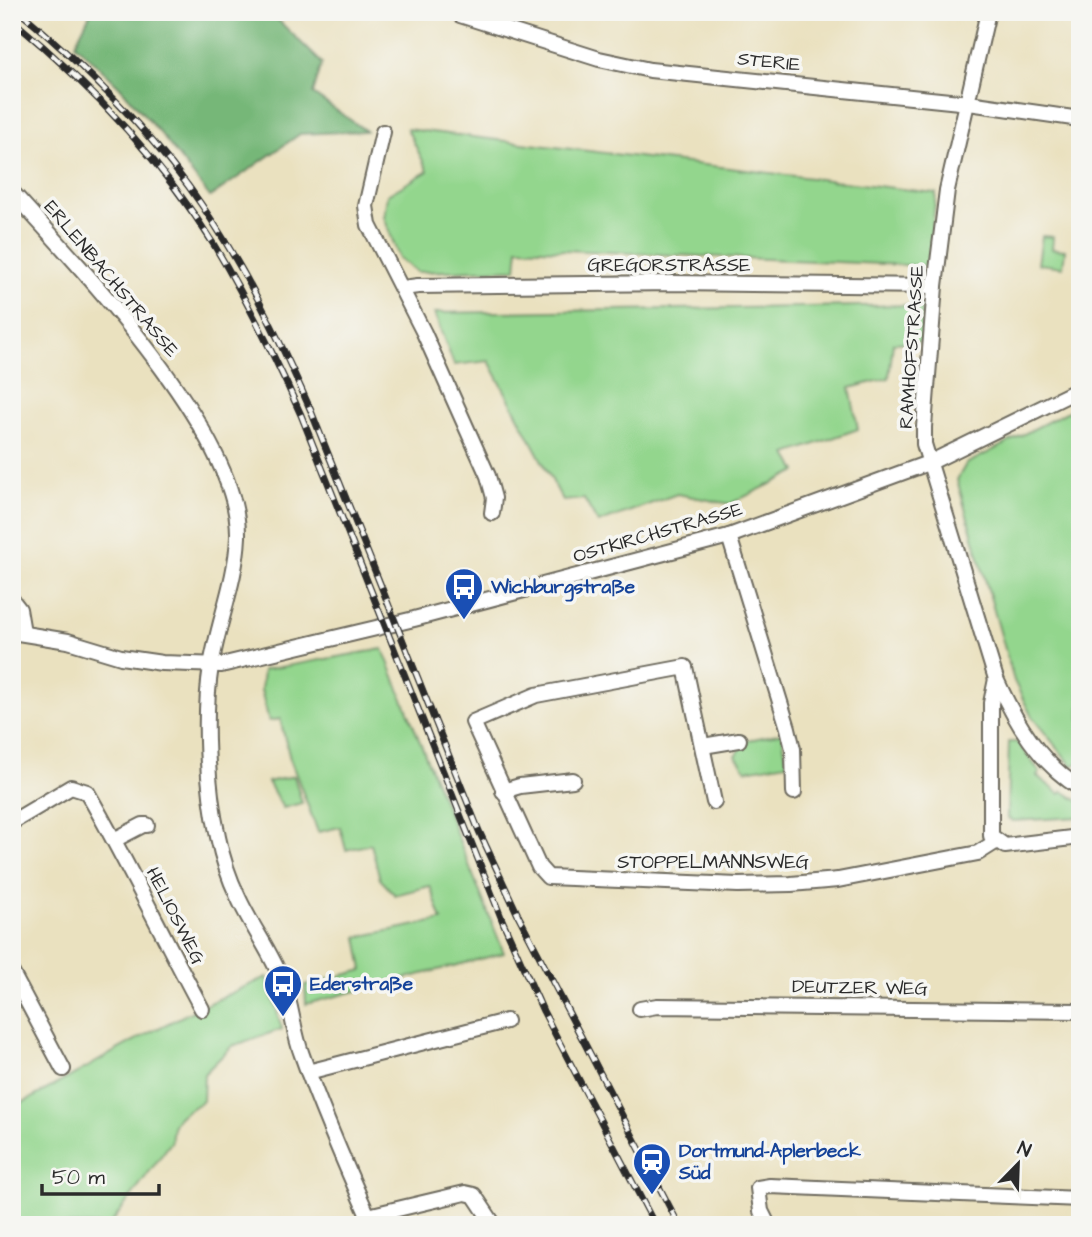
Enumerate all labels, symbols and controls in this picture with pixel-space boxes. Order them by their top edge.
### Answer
street label: STERIE [736,45,802,79]
street label: ERLENBACHSTRASSE [37,195,185,363]
street label: GREGORSTRASSE [588,252,750,279]
street label: RAMHOFSTRASSE [893,264,931,430]
street label: OSTKIRCHSTRASSE [570,496,746,570]
bus stop icon: Wichburgstraße [443,566,485,621]
place label: Wichburgstraße [490,574,636,602]
street label: STOPPELMANNSWEG [617,849,809,876]
street label: HELIOSWEG [139,863,211,969]
bus stop icon: Ederstraße [262,963,304,1018]
place label: Ederstraße [310,971,414,998]
street label: DEUTZER WEG [792,973,928,1003]
north arrow [984,1128,1054,1198]
text: N [1013,1135,1035,1165]
place label: Dortmund-Aplerbeck Süd [678,1138,861,1187]
station icon: Dortmund-Aplerbeck Süd [631,1141,673,1196]
scale bar [42,1153,159,1197]
text: 50 m [52,1163,106,1192]

